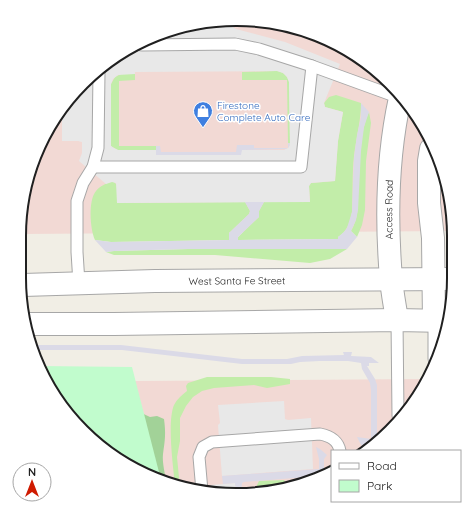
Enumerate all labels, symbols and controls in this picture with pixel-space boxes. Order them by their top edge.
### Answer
place label: Firestone Complete Auto Care [217,99,311,124]
shop icon: Firestone Complete Auto Care [192,100,214,128]
street label: Access Road [382,179,396,239]
street label: West Santa Fe Street [188,274,286,287]
legend [331,450,461,502]
text: Road [367,458,397,473]
north arrow [12,462,52,502]
text: N [28,465,36,479]
text: Park [367,478,392,493]

